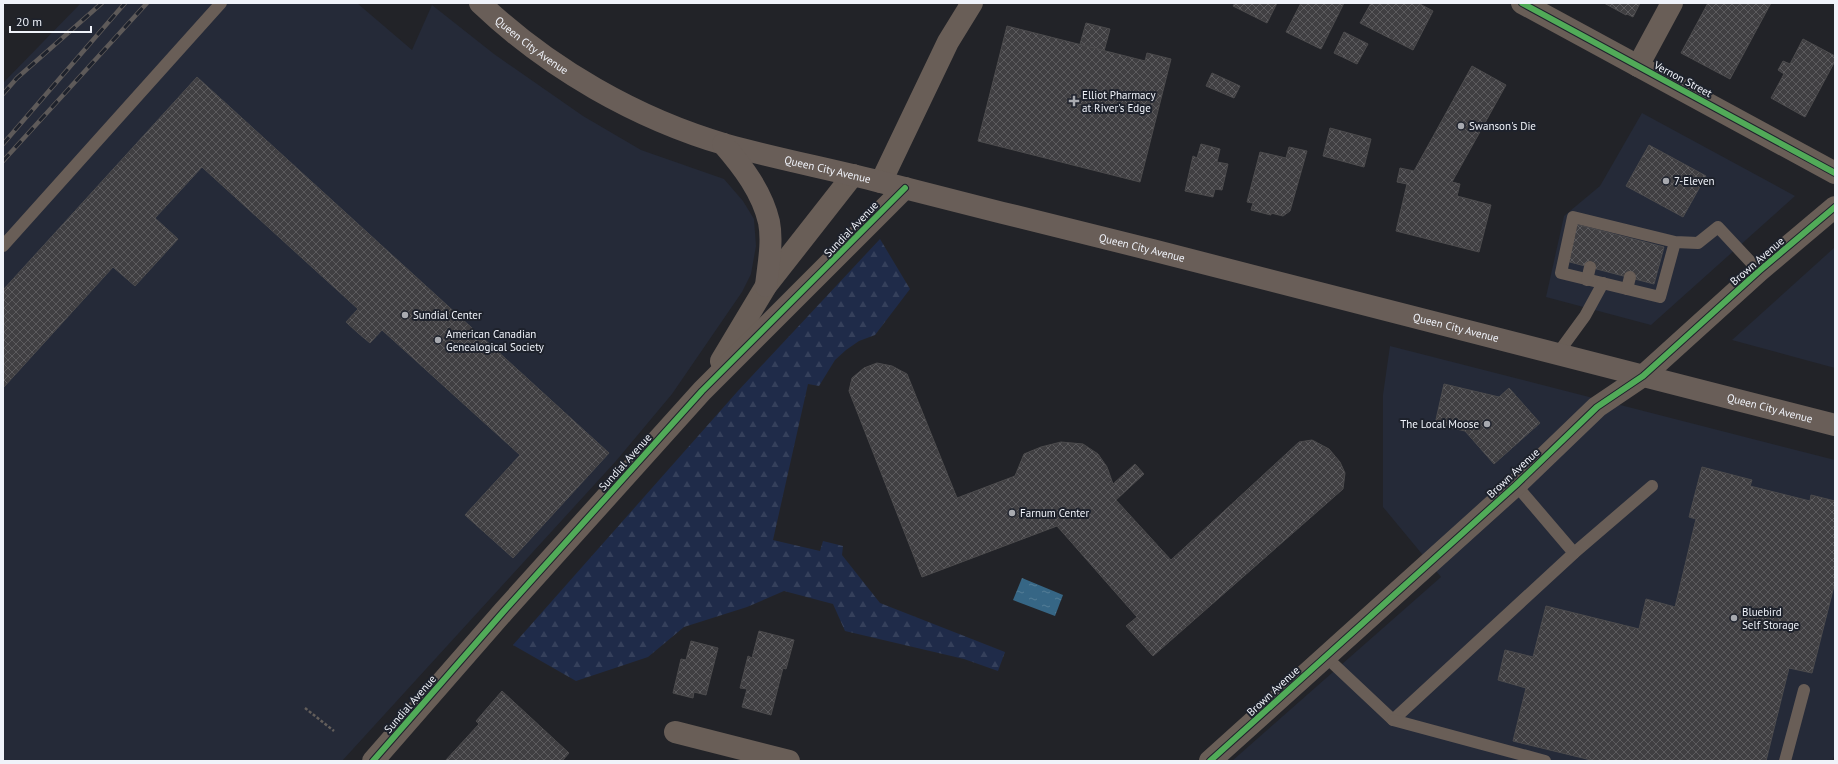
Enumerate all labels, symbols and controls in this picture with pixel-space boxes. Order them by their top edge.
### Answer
scale bar [10,8,91,34]
street label: Queen City Avenue [492,13,571,78]
text: 20 m [16,14,42,29]
street label: Vernon Street [1651,57,1715,100]
place label: Elliot Pharmacy at River's Edge [1082,88,1156,115]
marker: Elliot Pharmacy at River's Edge [1069,96,1079,106]
place label: Swanson's Die [1469,119,1536,133]
marker: Swanson's Die [1456,121,1466,131]
street label: Queen City Avenue [783,153,873,186]
place label: 7-Eleven [1674,174,1715,188]
marker: 7-Eleven [1661,176,1671,186]
street label: Sundial Avenue [821,198,881,260]
street label: Queen City Avenue [1098,230,1187,265]
street label: Brown Avenue [1727,233,1787,288]
place label: Sundial Center [413,308,482,322]
marker: Sundial Center [400,310,410,320]
street label: Queen City Avenue [1412,310,1501,345]
place label: American Canadian Genealogical Society [446,327,545,354]
marker: American Canadian Genealogical Society [433,335,443,345]
street label: Queen City Avenue [1725,390,1815,426]
place label: The Local Moose [1400,417,1479,431]
marker: The Local Moose [1482,419,1492,429]
street label: Sundial Avenue [596,430,655,494]
street label: Brown Avenue [1484,445,1543,501]
place label: Farnum Center [1020,506,1089,520]
marker: Farnum Center [1007,508,1017,518]
place label: Bluebird Self Storage [1742,605,1800,632]
marker: Bluebird Self Storage [1729,613,1739,623]
street label: Brown Avenue [1244,663,1303,719]
street label: Sundial Avenue [381,672,439,736]

